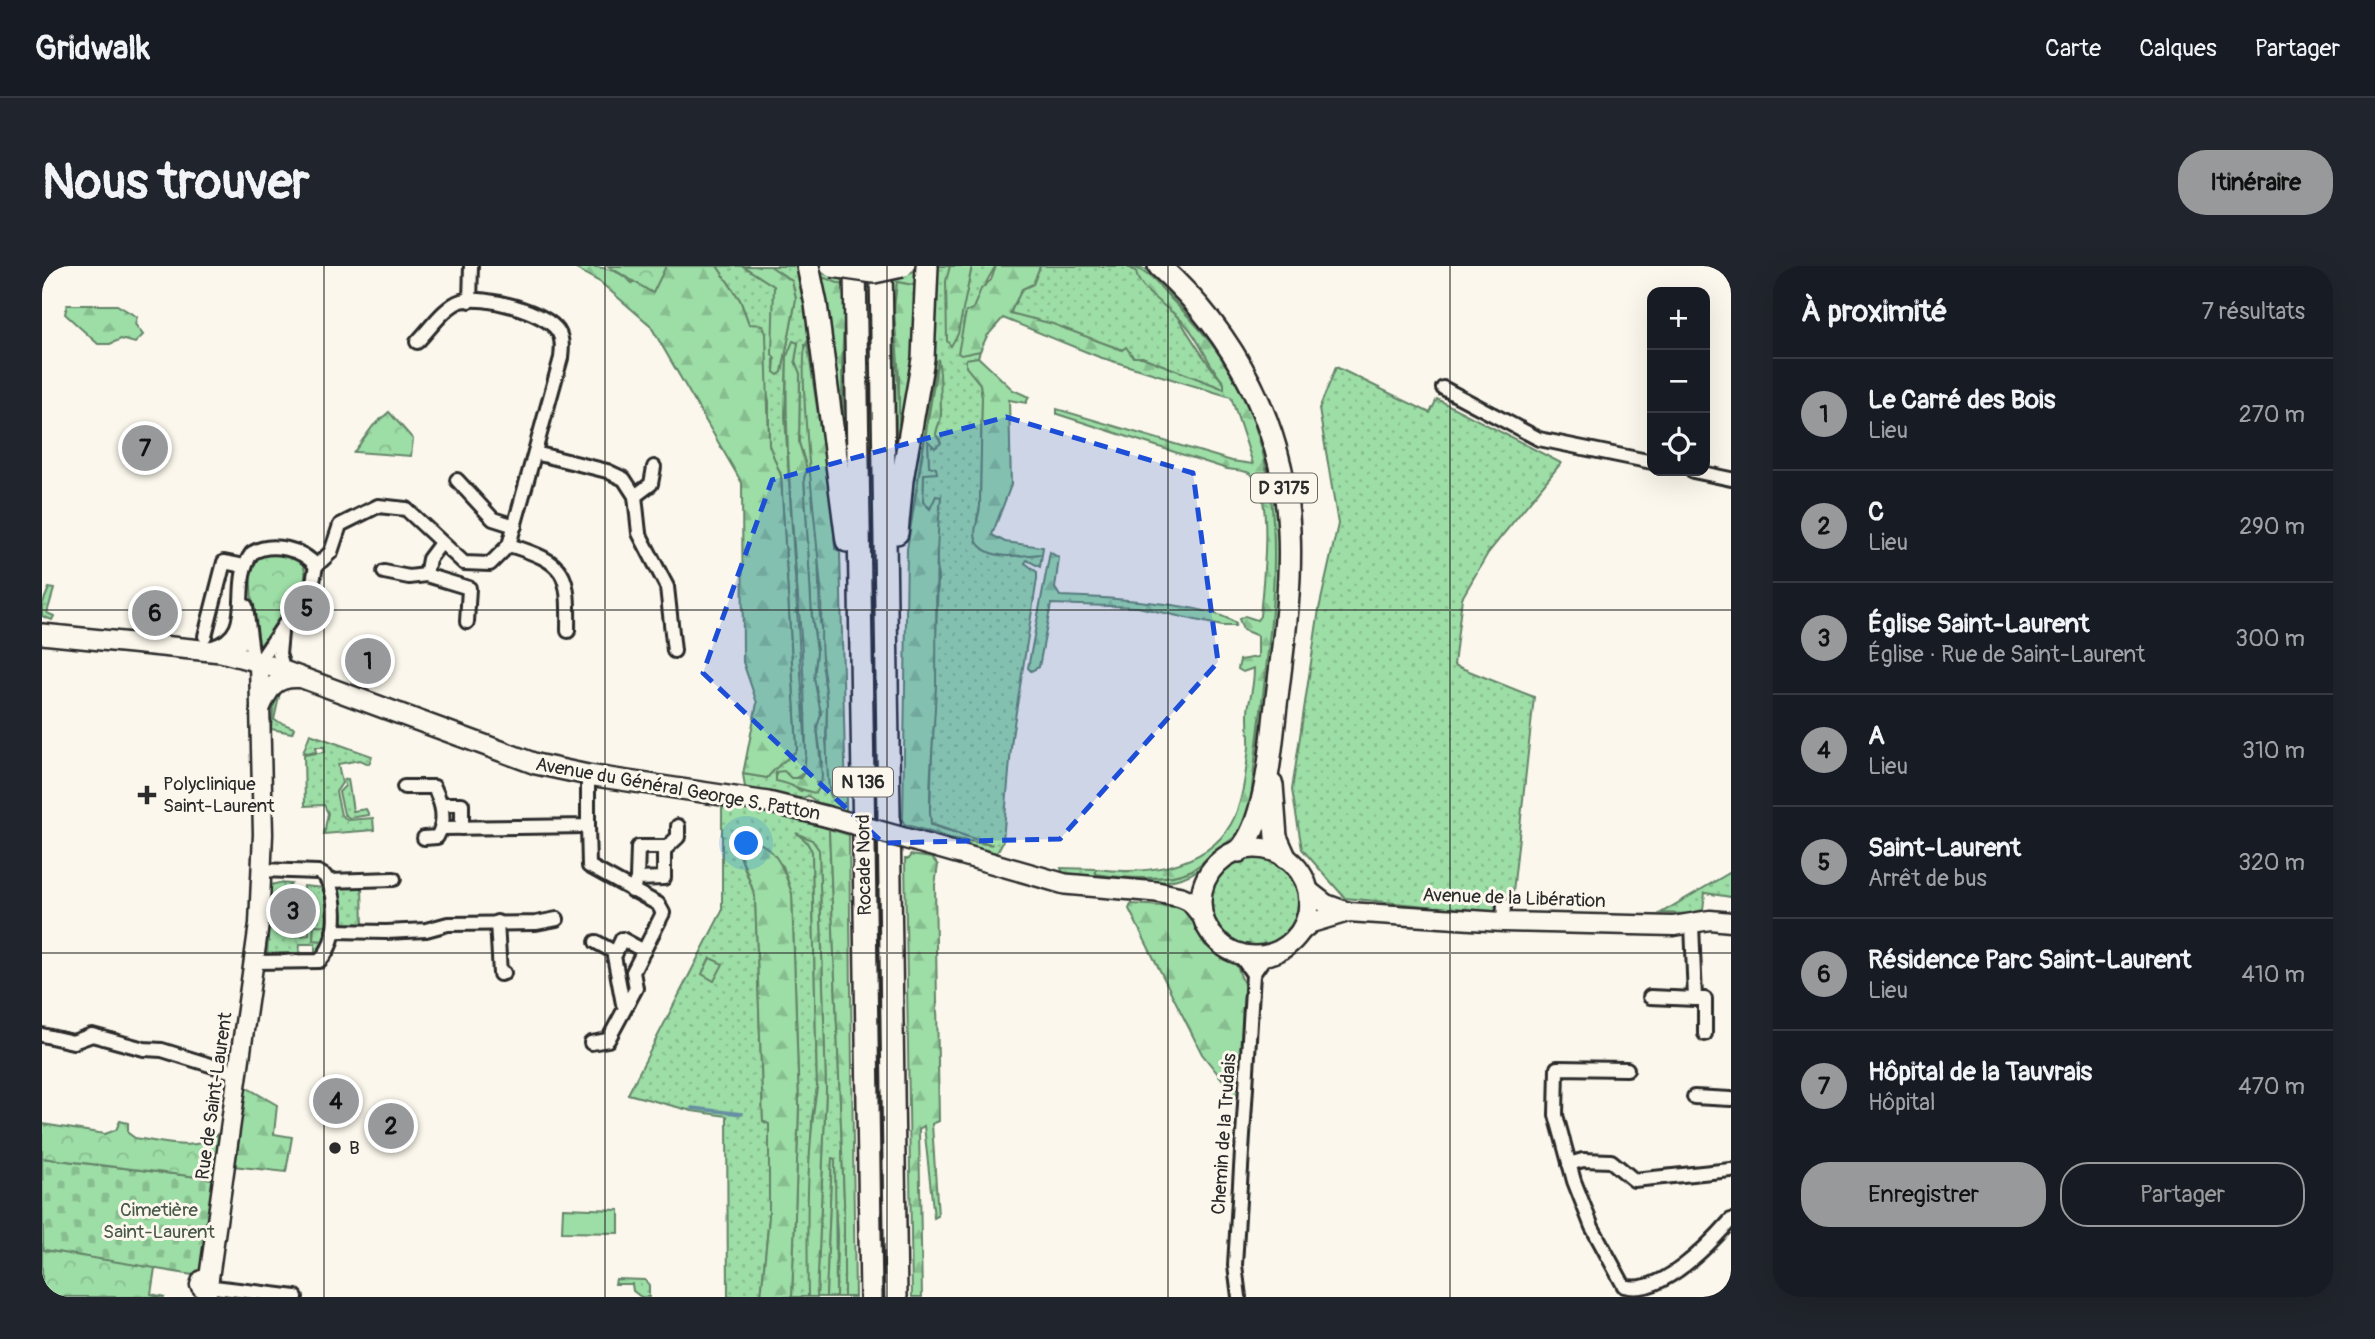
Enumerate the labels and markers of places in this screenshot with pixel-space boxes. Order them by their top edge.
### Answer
pin: 7 [122,422,168,474]
pin: 5 [284,582,330,634]
pin: 6 [132,587,178,639]
pin: 1 [345,635,391,687]
place label: Polyclinique Saint-Laurent [163,772,275,818]
marker: Polyclinique Saint-Laurent [137,785,157,805]
pin: 3 [270,885,316,937]
pin: 4 [313,1075,359,1127]
pin: 2 [368,1100,414,1152]
place label: B [349,1136,360,1160]
marker: B [327,1140,343,1156]

